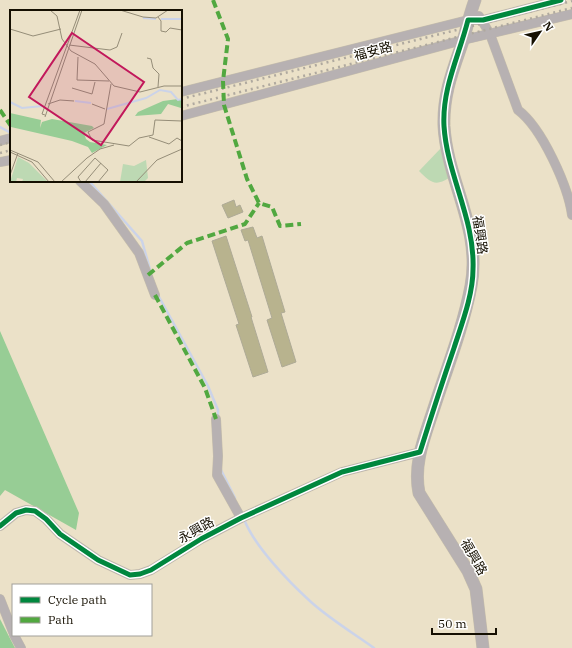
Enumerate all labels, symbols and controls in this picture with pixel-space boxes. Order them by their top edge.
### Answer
inset map [10,10,182,182]
north arrow [520,12,560,52]
text: N [540,19,557,34]
street label: 福安路 [352,38,394,64]
street label: 福興路 [469,214,491,256]
street label: 永興路 [175,513,217,547]
street label: 福興路 [457,536,491,578]
legend [12,584,152,636]
text: Cycle path [48,592,107,607]
scale bar [432,610,496,636]
text: Path [48,612,74,627]
text: 50 m [438,616,467,631]

